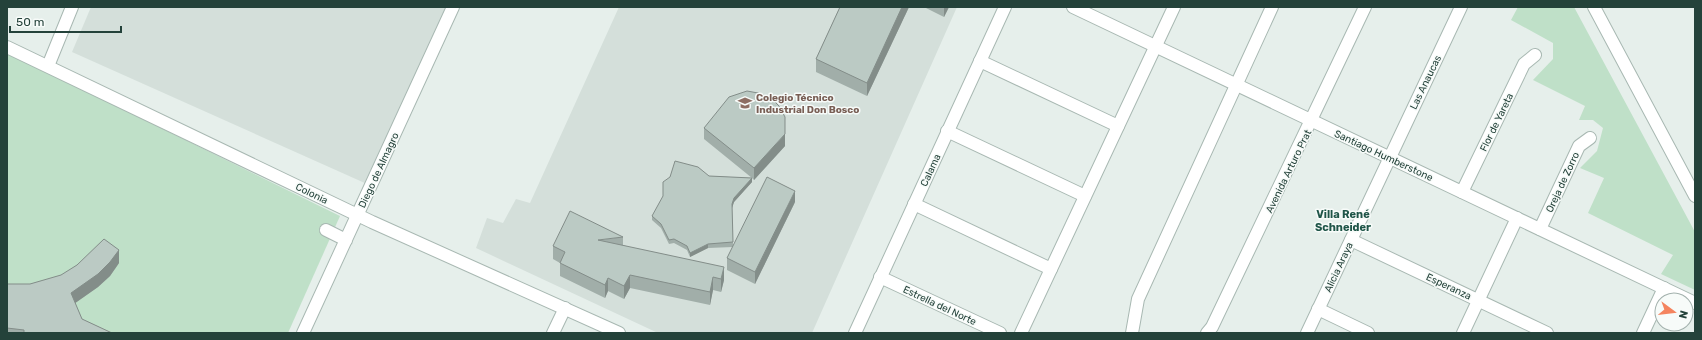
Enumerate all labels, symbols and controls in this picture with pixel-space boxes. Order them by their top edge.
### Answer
scale bar [10,8,121,34]
text: 50 m [16,15,44,29]
street label: Las Anaucas [1408,53,1444,112]
street label: Flor de Yareta [1478,91,1516,154]
place label: Colegio Técnico Industrial Don Bosco [756,92,859,116]
school or university icon: Colegio Técnico Industrial Don Bosco [737,95,753,111]
street label: Avenida Arturo Prat [1263,128,1314,215]
street label: Santiago Humberstone [1332,128,1435,184]
street label: Diego de Almagro [356,131,402,210]
street label: Oreja de Zorro [1544,150,1582,215]
street label: Calama [918,152,944,189]
street label: Colonia [293,181,330,207]
district label: Villa René Schneider [1315,208,1371,234]
street label: Alicia Araya [1322,240,1356,294]
street label: Esperanza [1424,271,1473,303]
street label: Estrella del Norte [901,284,979,328]
north arrow [1654,292,1694,332]
text: N [1676,309,1690,320]

